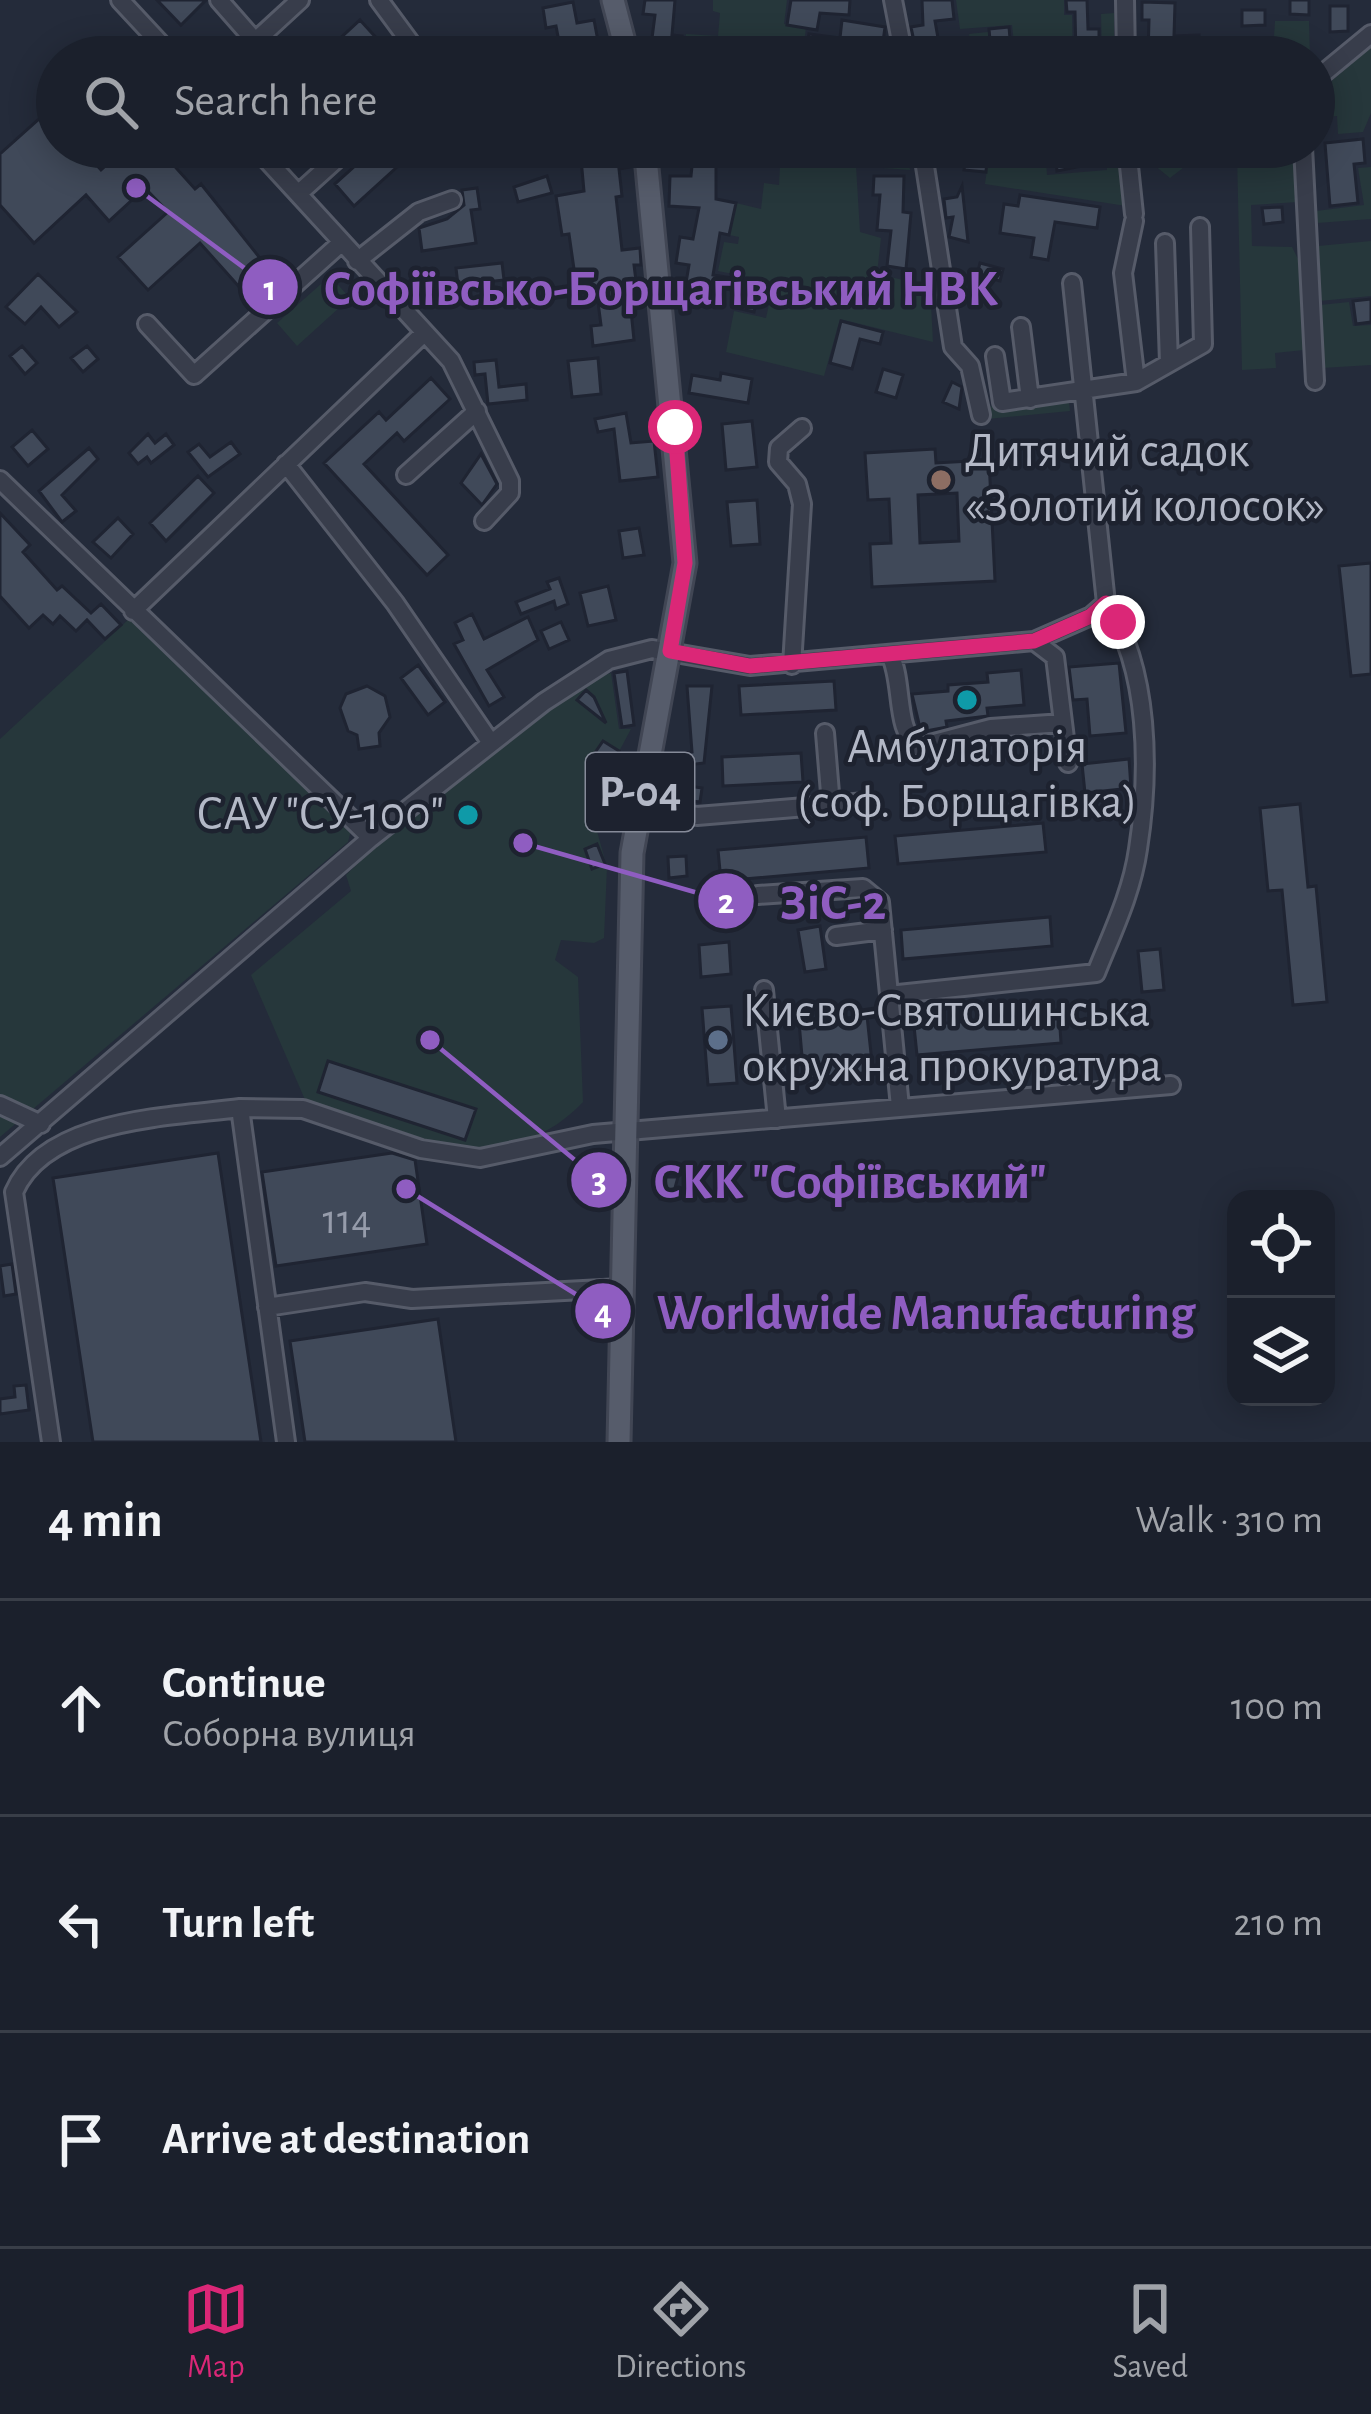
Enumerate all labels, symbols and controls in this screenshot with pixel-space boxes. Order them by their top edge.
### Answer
search box [36,36,1335,168]
icon: search [78,69,144,135]
text: Search here [174,79,377,124]
callout: Софіївсько-Борщагівський НВК [240,244,1023,331]
text: Софіївсько-Борщагівський НВК [323,264,999,315]
text: 1 [264,271,276,307]
route start [648,400,702,454]
place label: Дитячий садок «Золотий колосок» [965,428,1325,531]
marker: Дитячий садок «Золотий колосок» [928,467,954,493]
route end [1091,595,1145,649]
marker: Амбулаторія (соф. Борщагівка) [954,687,980,713]
place label: Амбулаторія (соф. Борщагівка) [797,724,1137,827]
road number: Р-04 [586,753,694,831]
place label: САУ "СУ-100" [196,791,444,839]
marker: САУ "СУ-100" [455,802,481,828]
callout: ЗіС-2 [696,857,910,944]
text: ЗіС-2 [780,878,886,929]
text: 2 [718,884,735,920]
place label: Києво-Святошинська окружна прокуратура [742,988,1162,1091]
marker: Києво-Святошинська окружна прокуратура [705,1027,731,1053]
callout: СКК "Софіївський" [569,1136,1071,1223]
text: СКК "Софіївський" [653,1157,1047,1208]
text: 3 [591,1163,607,1199]
map controls [1227,1190,1335,1406]
button: locate [1227,1190,1335,1298]
house number: 114 [322,1199,372,1241]
callout: Worldwide Manufacturing [573,1267,1219,1354]
text: Worldwide Manufacturing [657,1288,1196,1339]
text: 4 [594,1295,612,1331]
button: layers [1227,1298,1335,1406]
text: 4 min [48,1495,163,1546]
text: Walk · 310 m [1135,1501,1323,1540]
text: Continue [162,1661,326,1706]
icon: ahead [48,1675,114,1741]
text: 100 m [1231,1688,1323,1727]
text: Соборна вулиця [162,1715,416,1754]
icon: left [48,1891,114,1957]
text: Turn left [162,1901,314,1946]
text: 210 m [1234,1904,1323,1943]
icon: arrive [48,2107,114,2173]
text: Arrive at destination [162,2117,530,2162]
tab: Map [183,2276,249,2388]
tab: Directions [615,2276,746,2388]
tab: Saved [1112,2276,1188,2388]

